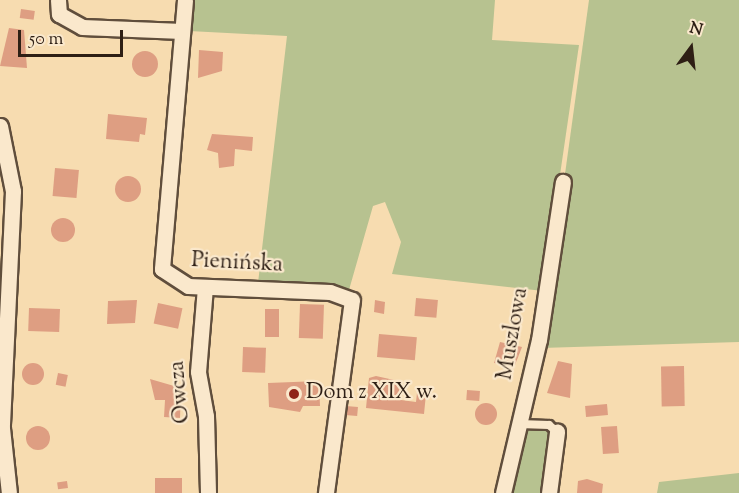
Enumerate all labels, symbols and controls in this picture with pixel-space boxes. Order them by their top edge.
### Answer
text: N [687,17,705,43]
scale bar [21,18,126,56]
north arrow [661,18,721,78]
text: 50 m [29,27,63,53]
street label: Pienińska [191,248,283,280]
street label: Muszlowa [493,286,535,382]
street label: Owcza [165,359,197,425]
place label: Dom z XIX w. [306,381,437,407]
marker: Dom z XIX w. [287,387,301,401]

